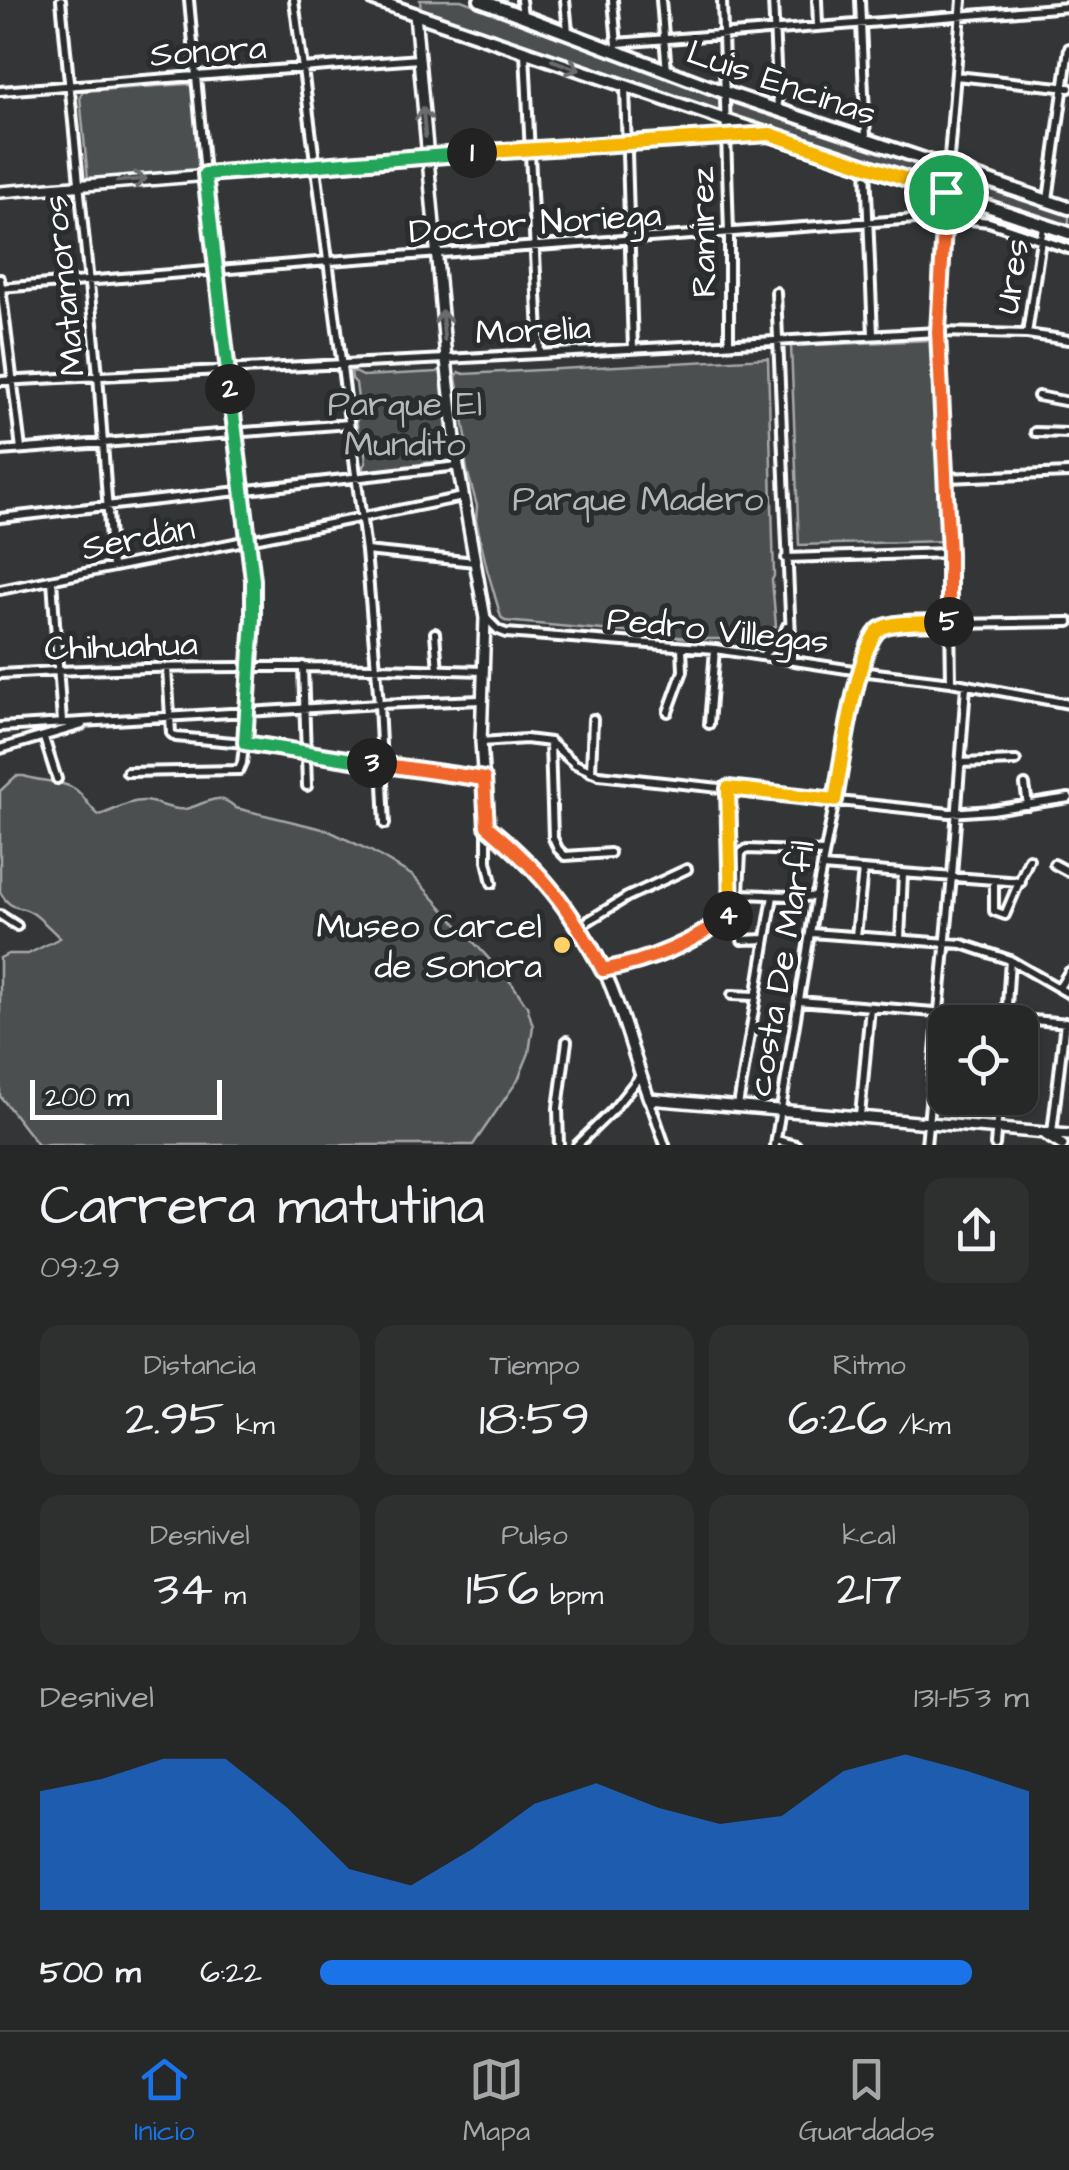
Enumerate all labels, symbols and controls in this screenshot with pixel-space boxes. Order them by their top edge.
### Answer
street label: Sonora [148,23,268,80]
street label: Luis Encinas [680,28,883,139]
one-way arrow [550,58,581,76]
one-way arrow [415,107,434,139]
pin: 1 [447,128,497,178]
text: 1 [470,133,474,172]
pin [904,150,989,235]
street label: Ramirez [678,165,729,298]
icon: arrive [919,165,974,220]
one-way arrow [115,171,148,190]
street label: Doctor Noriega [407,190,663,259]
street label: Matamoros [31,193,98,379]
street label: Ures [983,235,1042,317]
street label: Morelia [474,303,592,358]
one-way arrow [433,310,452,342]
pin: 2 [205,364,255,414]
text: 2 [222,369,238,408]
park label: Parque El Mundito [328,380,482,469]
park label: Parque Madero [513,475,764,524]
street label: Serdán [78,504,199,573]
street label: Pedro Villegas [604,594,831,668]
pin: 5 [924,597,974,647]
text: 5 [939,602,959,641]
street label: Chihuahua [44,619,199,674]
pin: 3 [347,738,397,788]
text: 3 [365,743,379,782]
street label: costa De Marfil [735,837,828,1100]
pin: 4 [703,891,753,941]
text: 4 [718,896,738,935]
place label: Museo Carcel de Sonora [317,902,542,991]
marker: Museo Carcel de Sonora [551,934,573,956]
map controls [928,1005,1038,1115]
button: locate [928,1005,1038,1115]
scale bar [30,1075,222,1120]
text: 200 m [45,1078,129,1117]
text: Carrera matutina [40,1169,485,1245]
button: share [924,1178,1029,1283]
text: 09:29 [40,1245,120,1290]
text: Distancia [144,1346,256,1385]
text: Tiempo [490,1346,579,1385]
text: Ritmo [833,1346,906,1385]
text: 2.95 [125,1385,224,1454]
text: 18:59 [479,1385,590,1454]
text: 6:26 [788,1385,888,1454]
text: km [224,1406,275,1445]
text: /km [888,1406,950,1445]
text: Desnivel [150,1516,250,1555]
text: Pulso [501,1516,568,1555]
text: kcal [842,1516,896,1555]
text: 34 [154,1555,213,1624]
text: 156 [466,1555,539,1624]
text: 217 [836,1555,902,1624]
text: m [213,1576,246,1615]
text: bpm [539,1576,603,1615]
text: Desnivel [40,1675,154,1720]
text: 131–153 m [914,1675,1029,1720]
text: 500 m [40,1950,141,1995]
text: 6:22 [200,1950,262,1995]
tab: Inicio [134,2052,194,2151]
tab: Mapa [463,2052,530,2151]
tab: Guardados [799,2052,935,2151]

